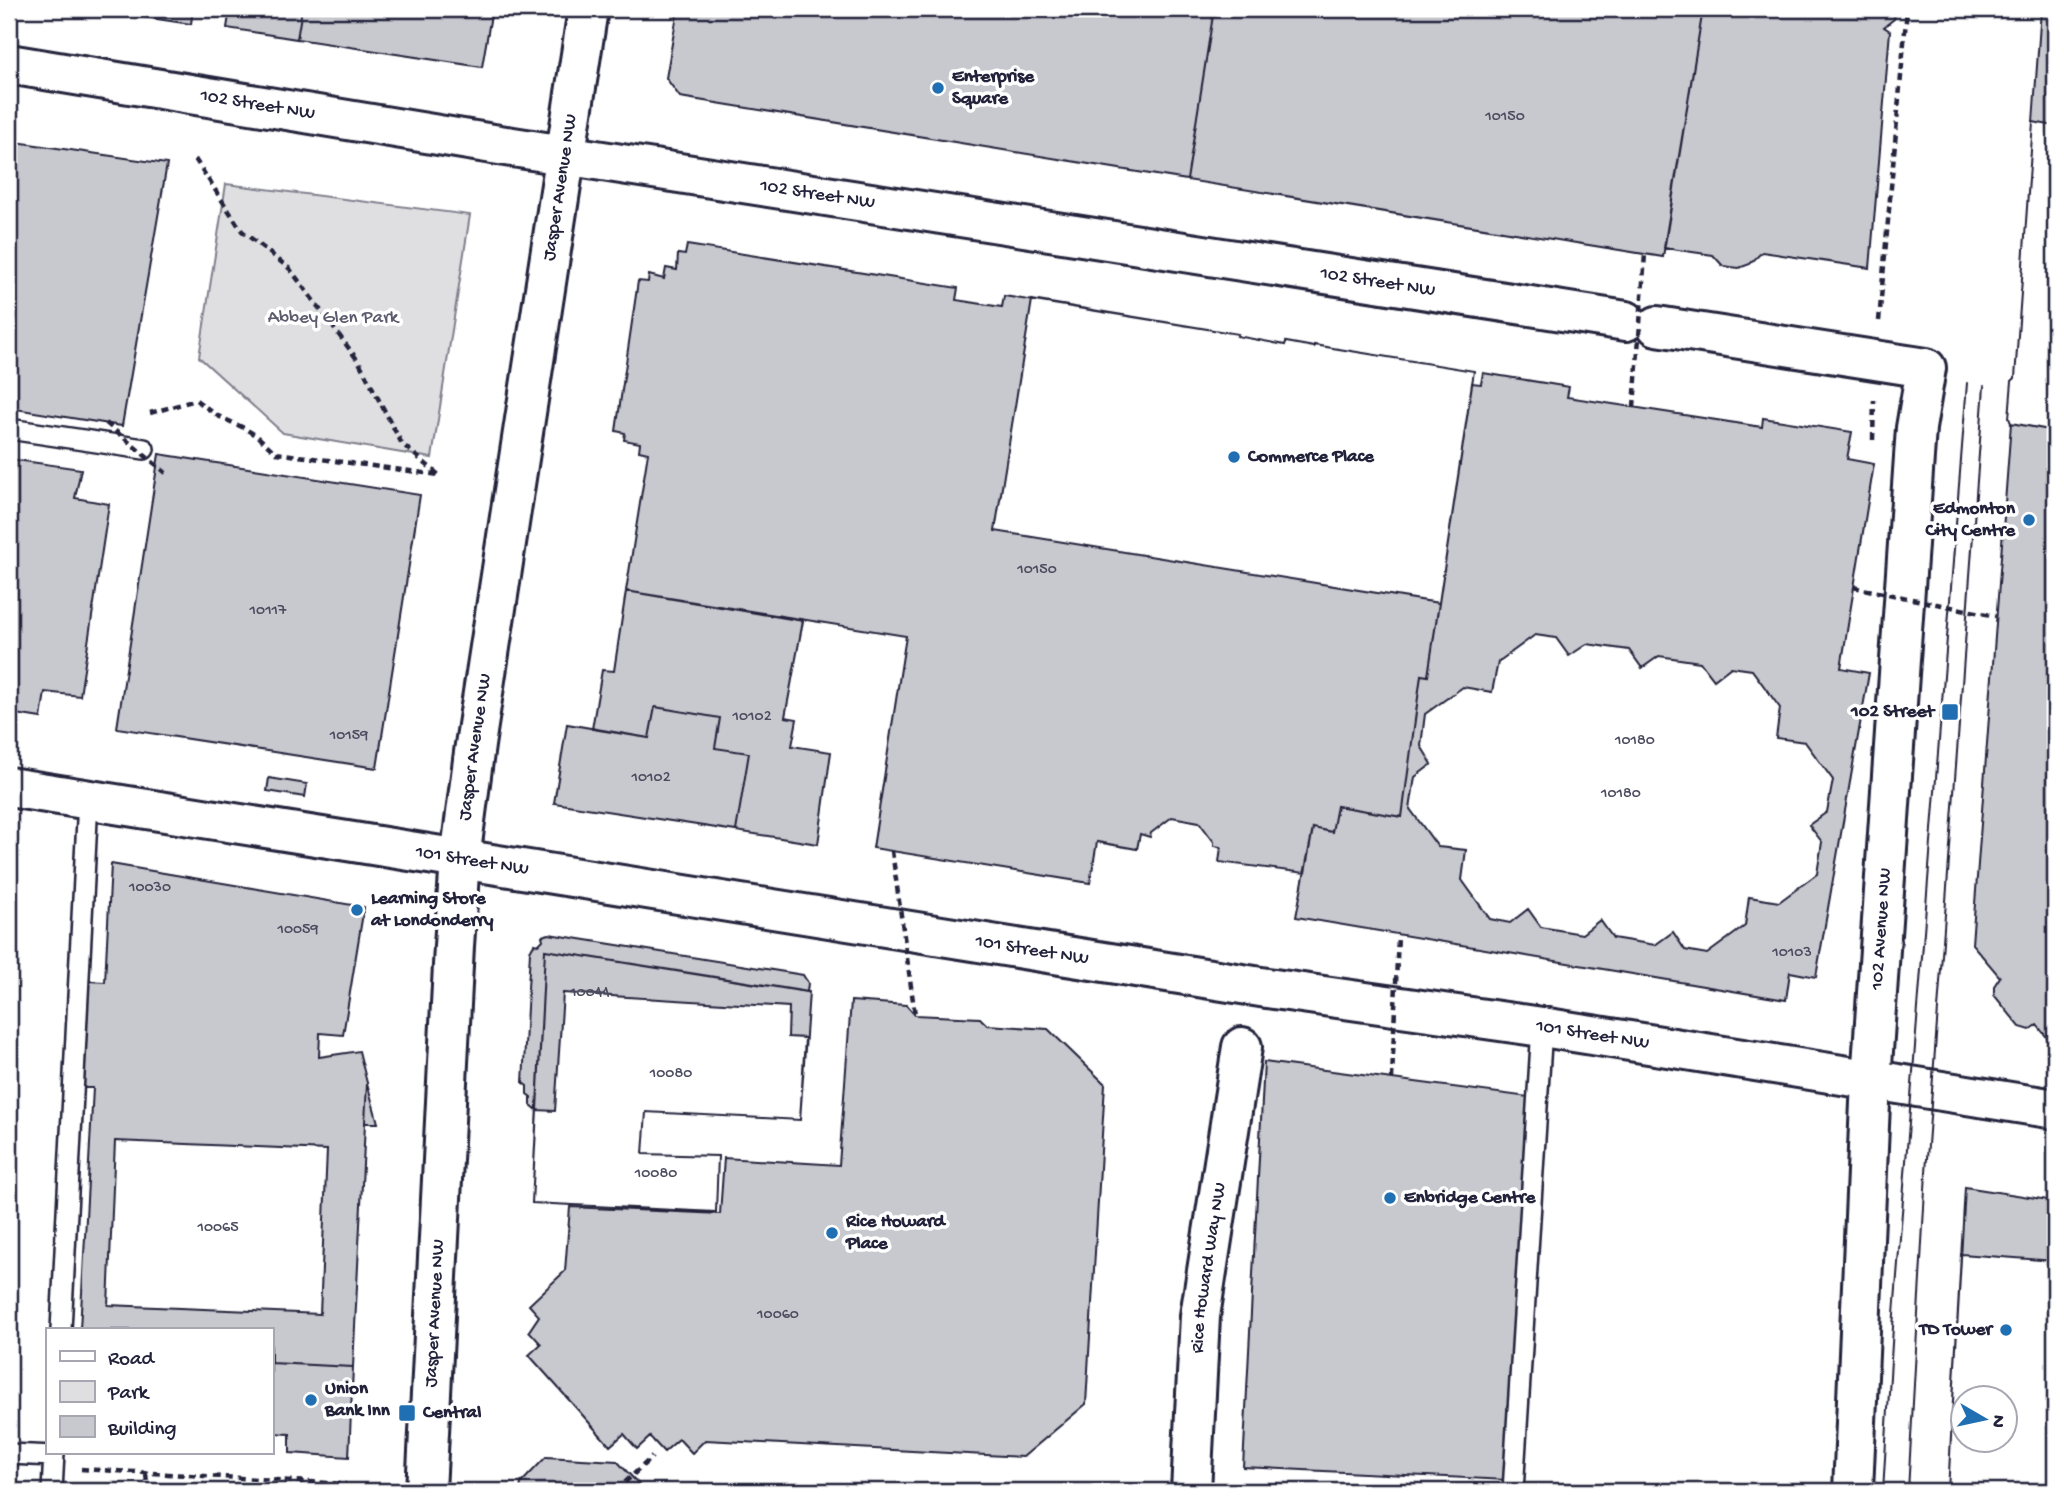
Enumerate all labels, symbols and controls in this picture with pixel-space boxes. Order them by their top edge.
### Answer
place label: Enterprise Square [952,66,1035,111]
marker: Enterprise Square [930,80,946,96]
street label: 102 Street NW [197,84,317,126]
house number: 10150 [1484,108,1525,127]
street label: Jasper Avenue NW [538,112,583,262]
street label: 102 Street NW [757,174,877,215]
street label: 102 Street NW [1318,262,1437,303]
park label: Abbey Glen Park [268,307,400,330]
place label: Commerce Place [1247,446,1375,469]
marker: Commerce Place [1226,449,1242,465]
place label: Edmonton City Centre [1925,498,2016,543]
marker: Edmonton City Centre [2021,512,2037,528]
house number: 10150 [1016,561,1057,580]
house number: 10117 [249,602,287,621]
street label: Jasper Avenue NW [454,672,497,822]
place label: 102 Street [1850,701,1936,724]
marker: 102 Street [1940,702,1960,722]
house number: 10102 [732,708,772,727]
house number: 10159 [329,727,368,746]
house number: 10180 [1614,732,1655,751]
house number: 10102 [631,769,671,788]
house number: 10180 [1600,785,1641,804]
street label: 101 Street NW [413,840,530,881]
street label: 102 Avenue NW [1866,867,1898,992]
house number: 10030 [128,879,171,898]
place label: Learning Store at Londonderry [370,888,494,933]
marker: Learning Store at Londonderry [349,902,365,918]
house number: 10059 [276,921,319,940]
street label: 101 Street NW [973,930,1090,971]
house number: 10103 [1771,944,1812,963]
house number: 10044 [569,984,610,1003]
street label: 101 Street NW [1534,1015,1651,1055]
house number: 10080 [649,1065,692,1084]
house number: 10080 [634,1165,677,1184]
street label: Rice Howard Way NW [1187,1181,1232,1354]
place label: Enbridge Centre [1404,1187,1537,1210]
marker: Enbridge Centre [1382,1190,1398,1206]
place label: Rice Howard Place [845,1211,947,1256]
house number: 10065 [196,1219,239,1238]
marker: Rice Howard Place [824,1225,840,1241]
street label: Jasper Avenue NW [420,1239,450,1388]
house number: 10060 [756,1306,799,1325]
place label: TD Tower [1917,1319,1994,1342]
marker: TD Tower [1998,1322,2014,1338]
legend [46,1328,273,1454]
text: Road [108,1348,156,1373]
place label: Union Bank Inn [324,1378,391,1423]
text: Park [107,1382,151,1407]
north arrow [1948,1384,2018,1454]
marker: Union Bank Inn [303,1392,319,1408]
place label: Central [422,1402,481,1425]
marker: Central [397,1403,417,1423]
text: N [1985,1413,2010,1429]
text: Building [107,1418,177,1443]

